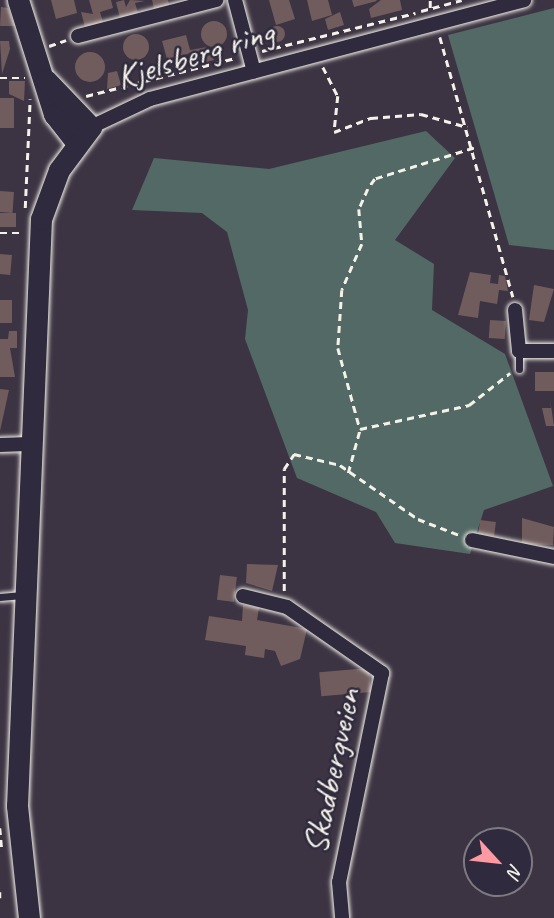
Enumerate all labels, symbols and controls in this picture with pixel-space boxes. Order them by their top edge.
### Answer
street label: Kjelsberg ring [111,11,279,99]
street label: Skadbergveien [294,685,370,857]
north arrow [463,827,533,897]
text: N [502,860,528,881]

